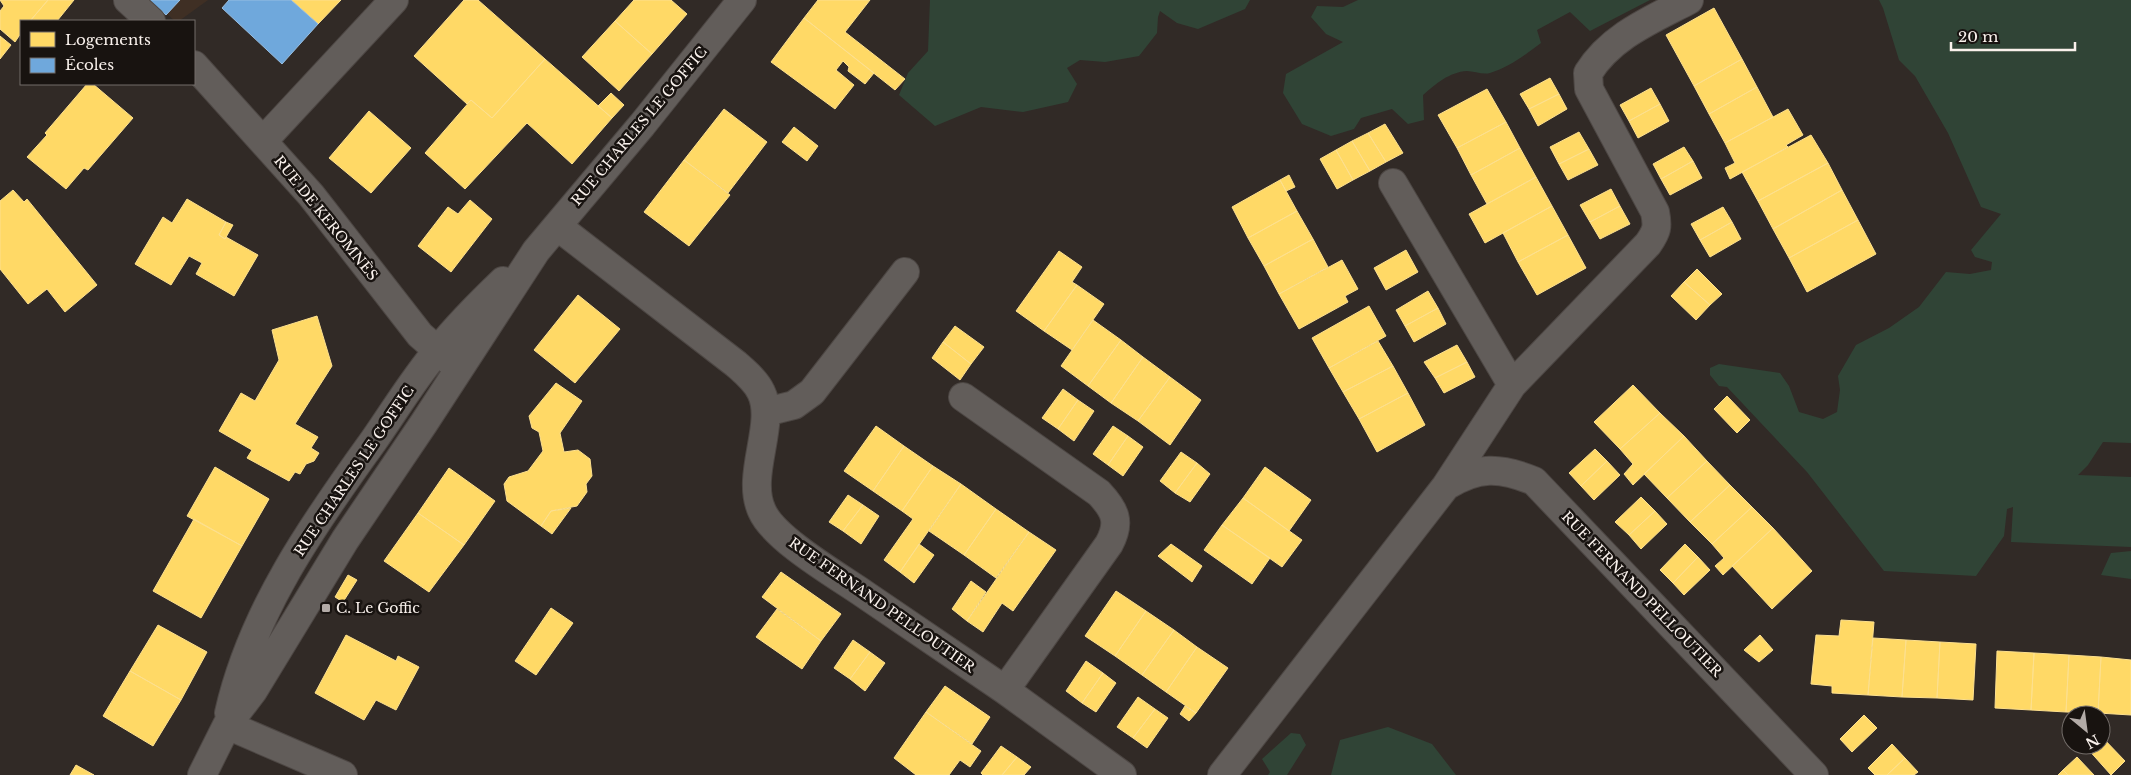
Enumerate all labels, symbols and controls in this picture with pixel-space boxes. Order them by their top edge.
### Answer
legend [20,20,195,85]
scale bar [1951,20,2075,52]
text: 20 m [1958,27,1998,46]
text: Logements [65,30,151,49]
street label: RUE CHARLES LE GOFFIC [567,43,711,209]
text: Écoles [65,55,114,74]
street label: RUE DE KEROMNÈS [270,152,382,284]
street label: RUE CHARLES LE GOFFIC [290,382,418,560]
street label: RUE FERNAND PELLOUTIER [1558,507,1727,681]
street label: RUE FERNAND PELLOUTIER [785,534,979,677]
place label: C. Le Goffic [336,599,420,617]
marker: C. Le Goffic [320,602,332,614]
north arrow [2061,705,2111,755]
text: N [2082,730,2102,752]

